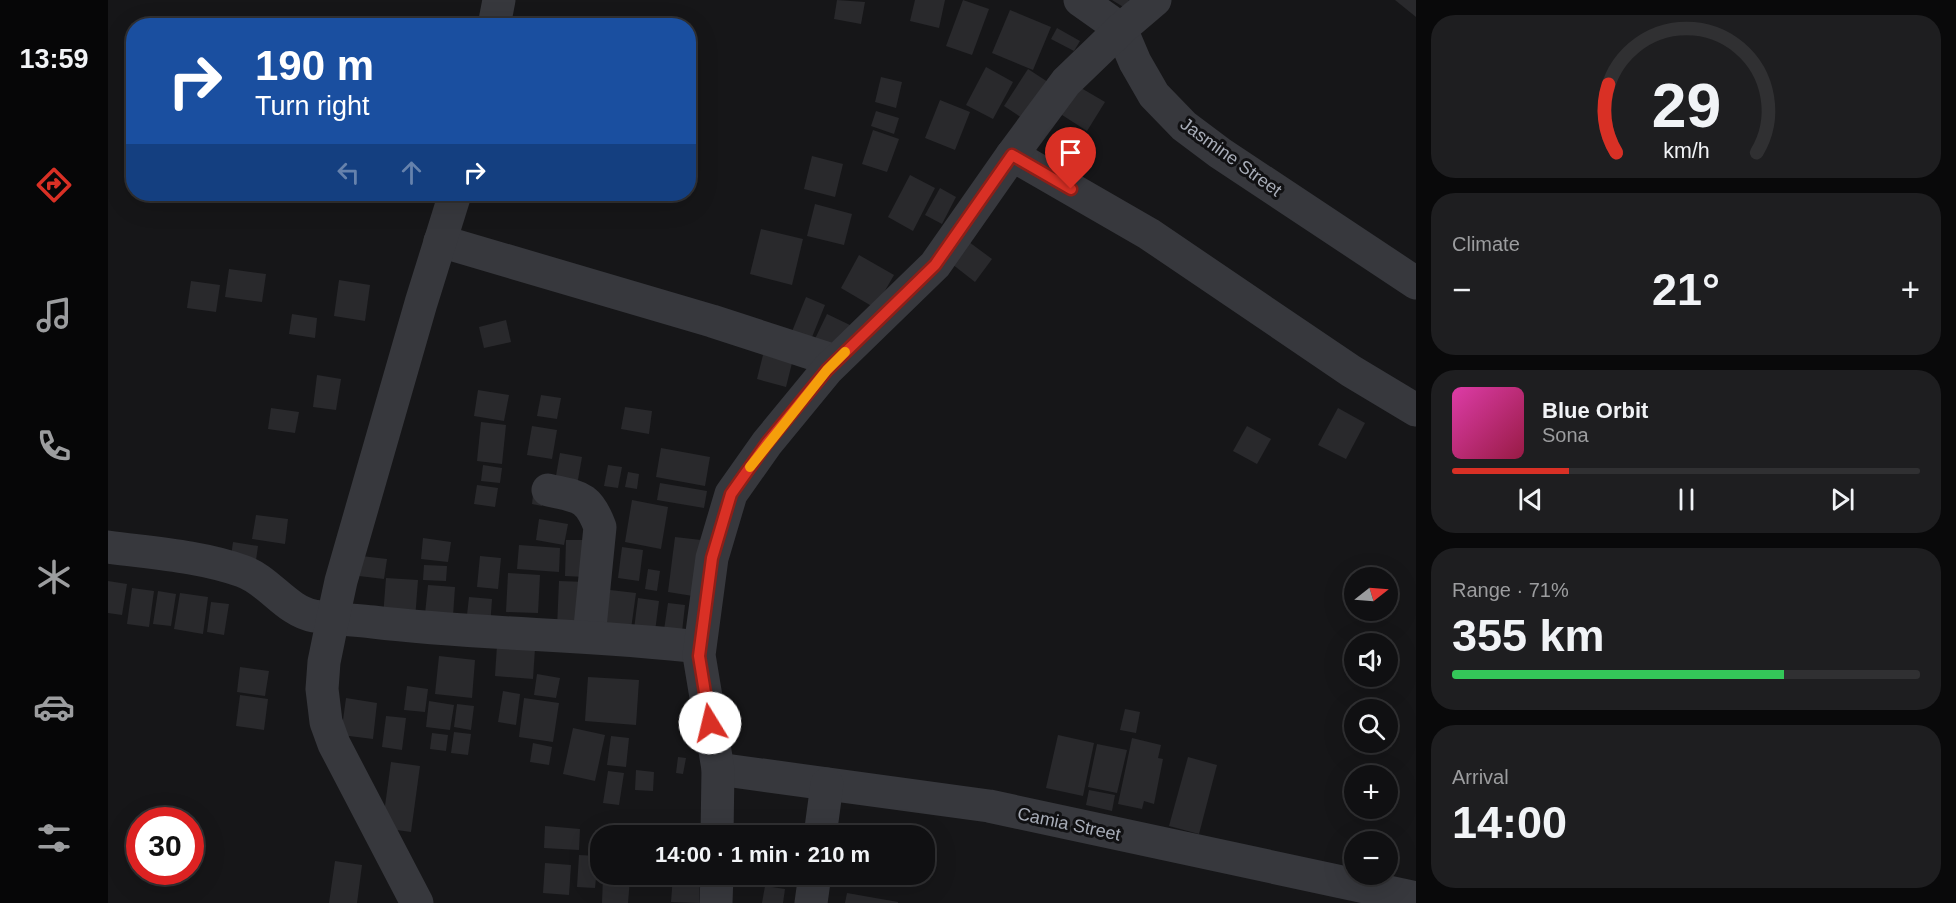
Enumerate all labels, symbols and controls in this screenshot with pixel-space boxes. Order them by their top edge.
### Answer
icon: right [156,42,234,120]
text: 190 m [255,42,374,89]
text: 13:59 [19,44,89,74]
text: 29 [1651,71,1721,140]
text: Turn right [255,91,370,121]
street label: Jasmine Street [1177,114,1285,200]
pin [1045,127,1096,189]
icon: arrive [1054,136,1087,169]
text: km/h [1663,140,1709,164]
icon: left [332,156,365,189]
icon: ahead [395,156,428,189]
icon: right [458,156,491,189]
icon: directions [33,164,75,206]
text: Climate [1452,233,1520,255]
text: 21° [1652,264,1720,315]
text: − [1452,271,1471,308]
text: + [1901,271,1920,308]
icon: music [33,294,75,336]
text: Blue Orbit [1542,398,1648,423]
text: Sona [1542,424,1589,446]
icon: phone [33,425,75,467]
icon: previous [1514,483,1547,516]
icon: pause [1670,483,1703,516]
icon: next [1826,483,1859,516]
icon: climate [33,556,75,598]
north arrow [1344,567,1398,621]
map controls [1344,567,1398,885]
text: Range · 71% [1452,579,1569,601]
text: 355 km [1452,610,1605,661]
button: sound [1344,633,1398,687]
icon: car [33,686,75,728]
position arrow [678,691,742,755]
button: search [1344,699,1398,753]
button: + [1344,765,1398,819]
text: Arrival [1452,766,1509,788]
text: 14:00 [1452,797,1567,848]
street label: Camia Street [1016,803,1122,845]
speed limit sign: 30 [126,807,204,885]
icon: filters [33,817,75,859]
button: − [1344,831,1398,885]
text: 14:00 · 1 min · 210 m [655,842,870,867]

